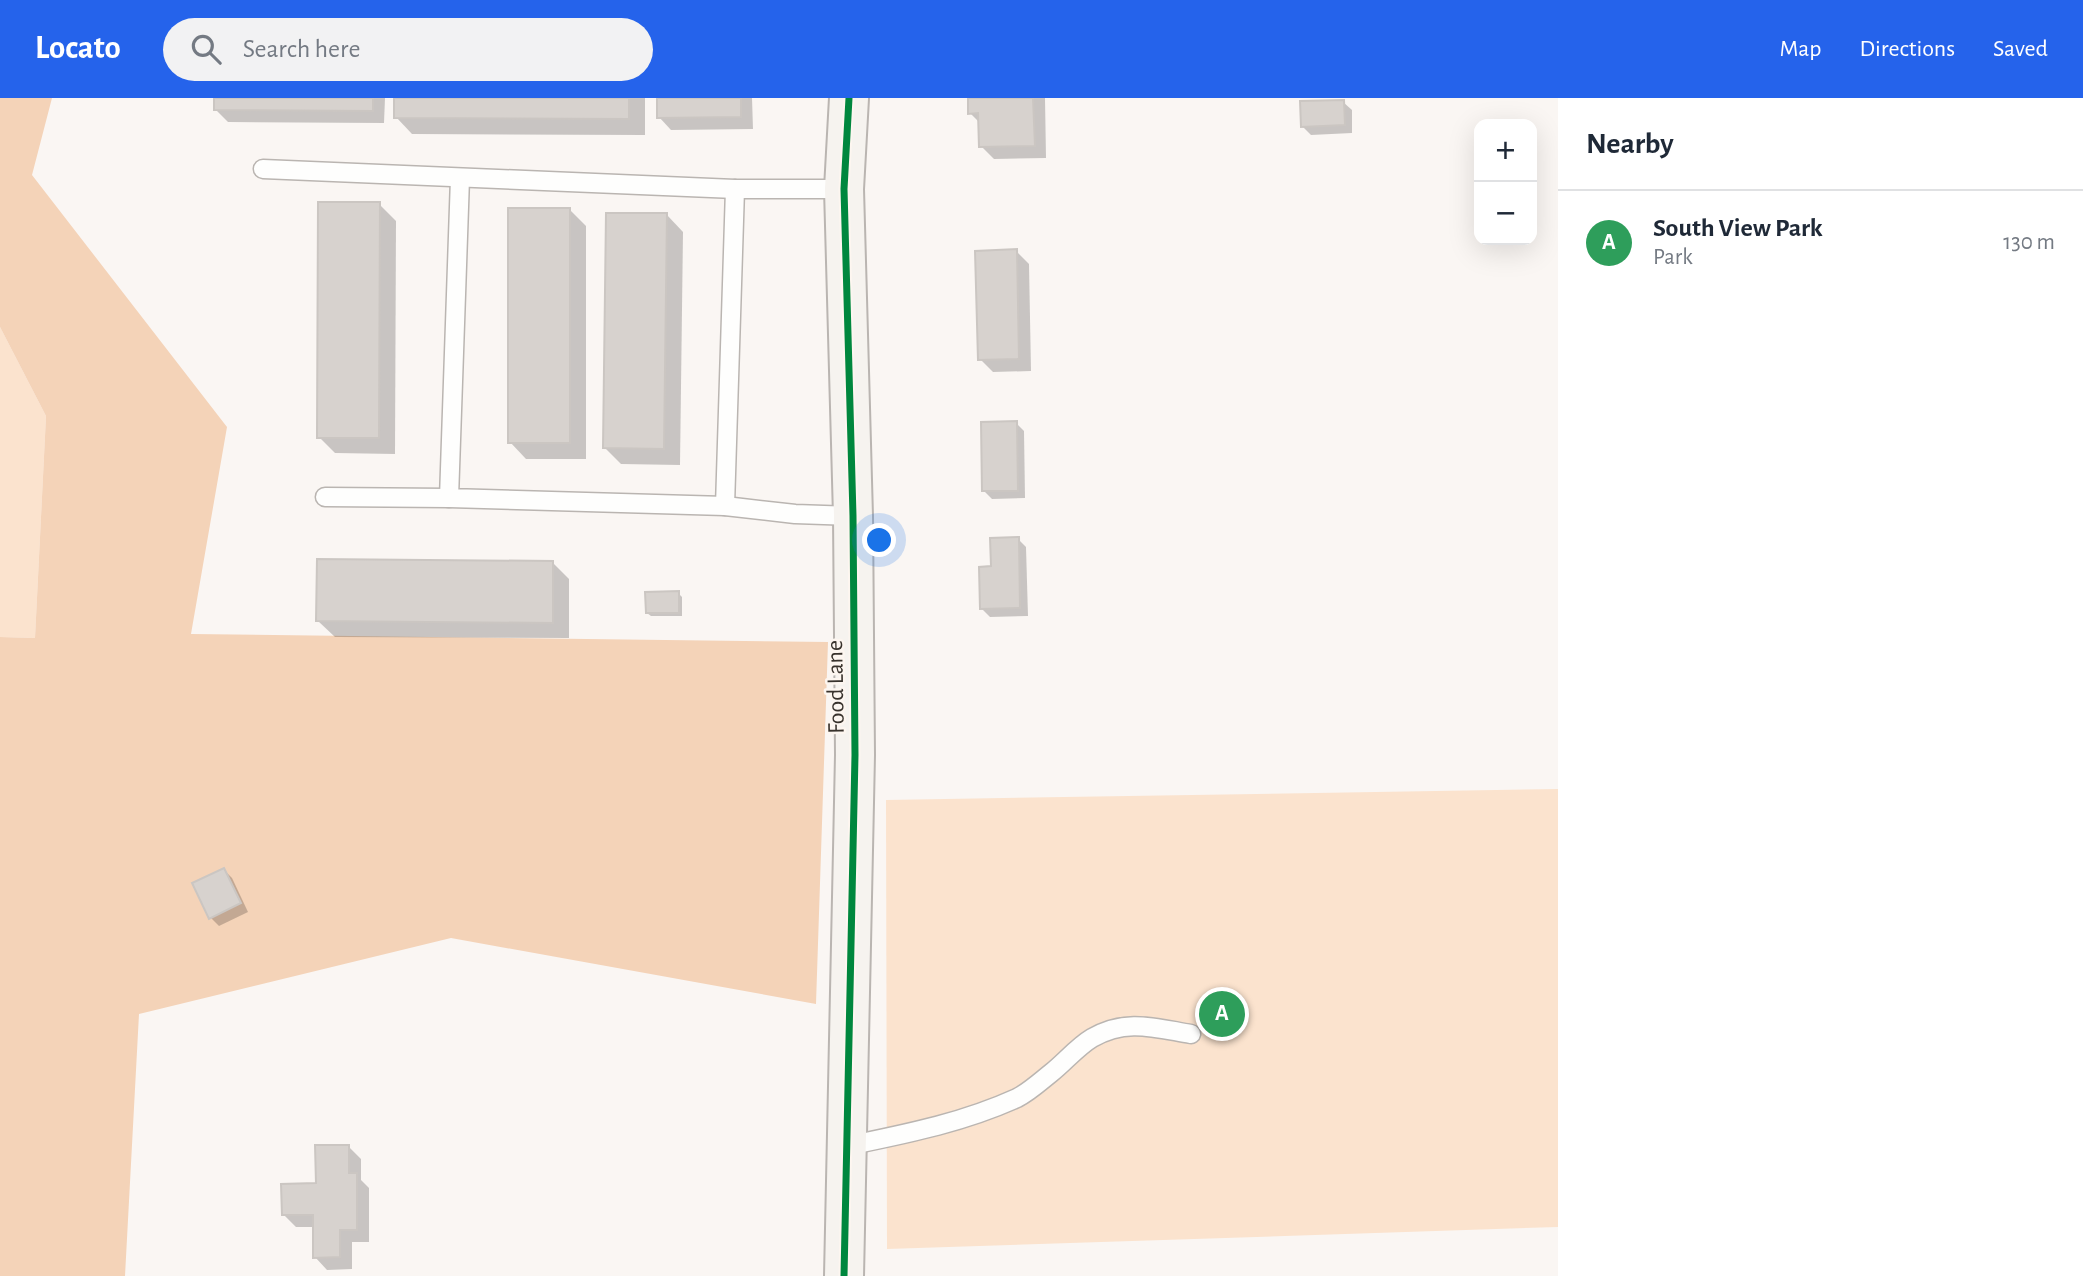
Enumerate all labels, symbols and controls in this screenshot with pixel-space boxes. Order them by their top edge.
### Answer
search box [163,18,653,81]
icon: search [187,30,225,68]
text: Locato [35,32,121,65]
text: Search here [243,36,360,62]
text: Map [1779,37,1821,61]
text: Directions [1859,37,1955,61]
text: Saved [1993,37,2048,61]
map controls [1474,119,1537,245]
button: + [1474,119,1537,182]
text: Nearby [1586,129,1674,159]
button: − [1474,182,1537,245]
text: South View Park [1653,215,1823,241]
text: A [1602,231,1616,254]
text: 130 m [2003,231,2055,254]
text: Park [1653,246,1693,269]
your location [862,523,896,557]
street label: Food Lane [823,640,849,734]
pin: A [1199,988,1245,1040]

